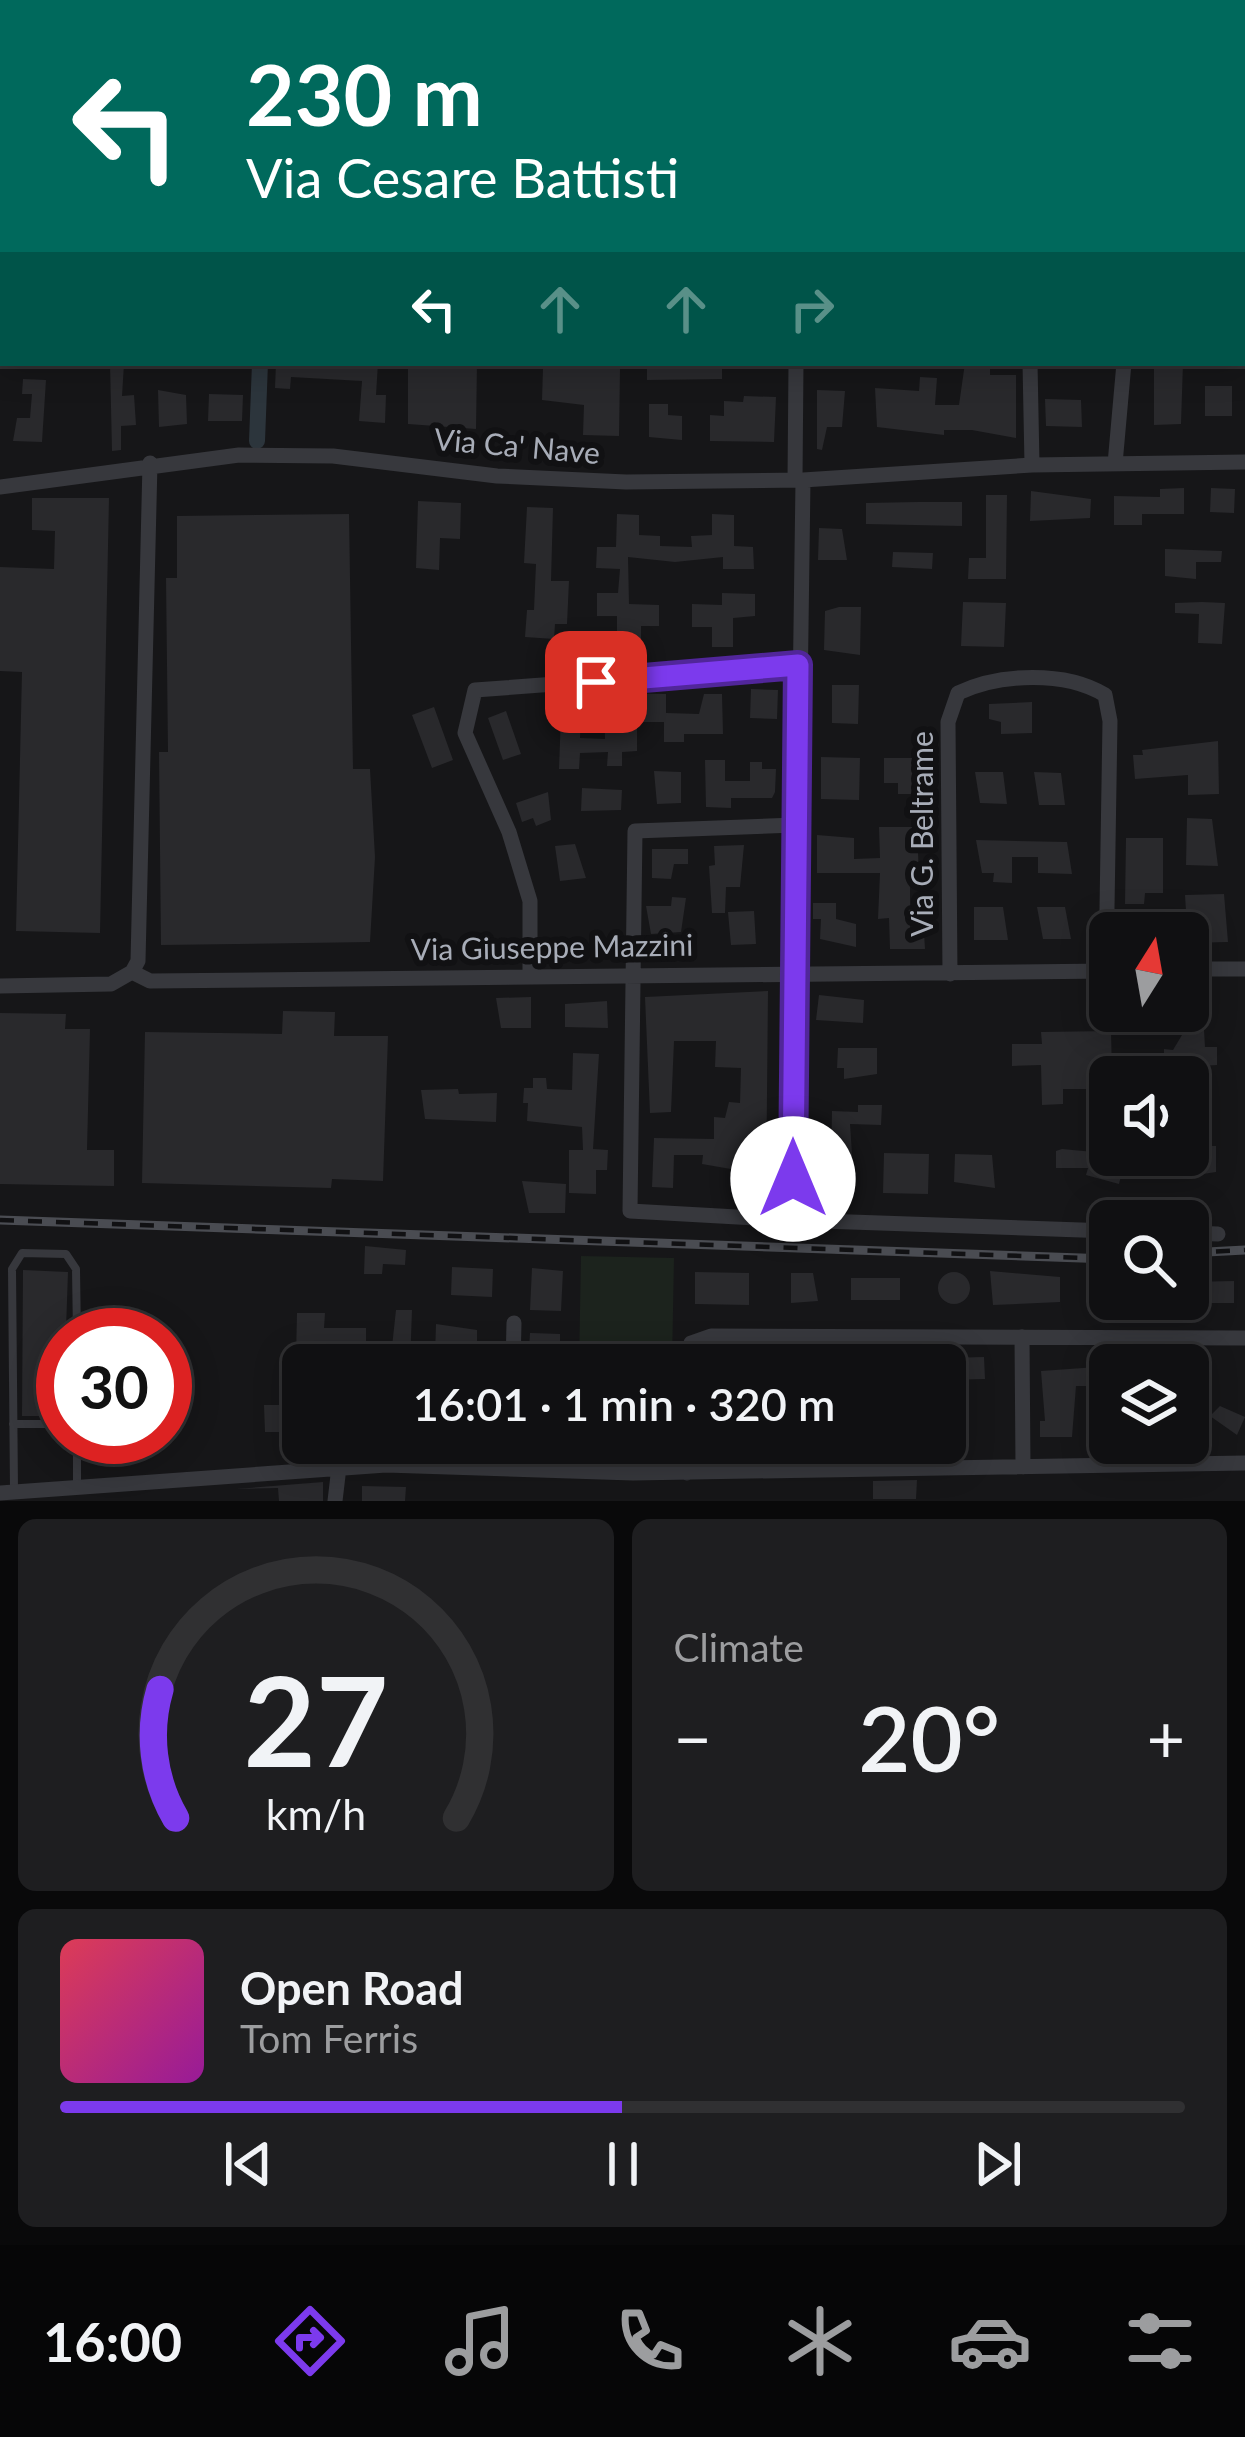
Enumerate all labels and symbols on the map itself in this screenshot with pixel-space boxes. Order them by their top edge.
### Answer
street label: Via Ca' Nave [433,420,602,470]
pin [545,631,647,733]
street label: Via G. Beltrame [903,731,939,937]
north arrow [1089,912,1209,1032]
street label: Via Giuseppe Mazzini [410,926,693,966]
position arrow [730,1116,856,1242]
speed limit sign: 30 [36,1308,192,1464]

